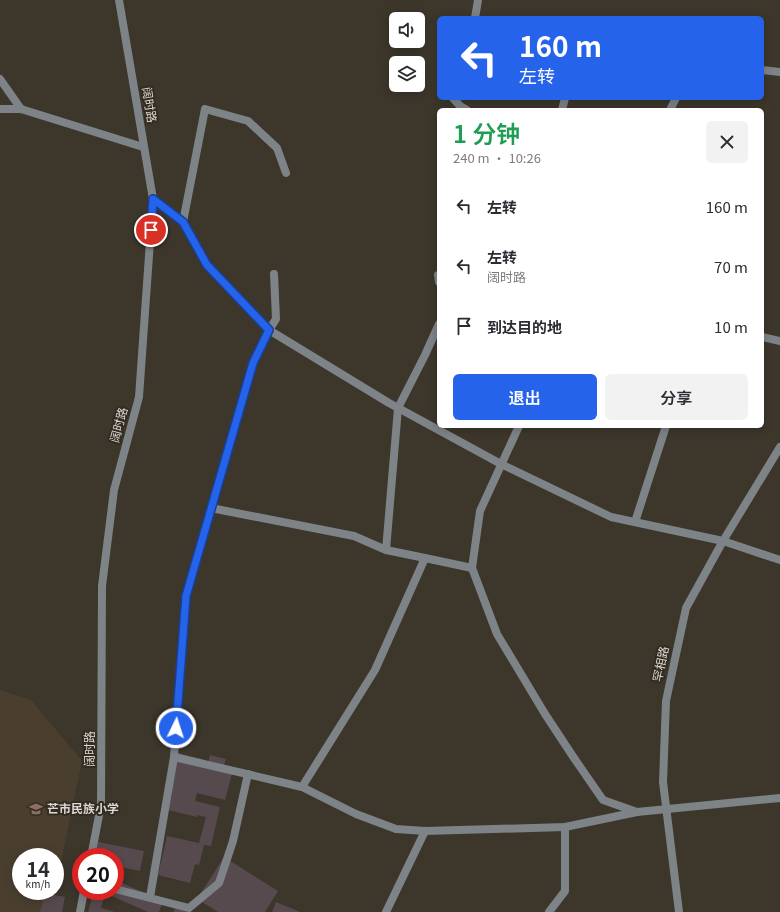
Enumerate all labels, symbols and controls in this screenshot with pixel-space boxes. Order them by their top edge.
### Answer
map controls [389,12,425,92]
button: sound [389,12,425,48]
text: 160 m [519,25,602,65]
icon: left [453,32,505,84]
button: layers [389,56,425,92]
text: 左转 [519,62,555,88]
street label: 阔时路 [139,86,162,124]
text: 1 分钟 [453,115,520,150]
button: close [706,121,748,163]
text: 240 m · 10:26 [453,148,541,167]
icon: left [453,195,475,217]
text: 左转 [487,196,517,217]
text: 160 m [706,196,748,217]
pin [134,213,168,247]
icon: arrive [140,219,162,241]
text: 左转 [487,246,517,267]
icon: left [453,255,475,277]
text: 70 m [714,256,748,277]
text: 阔时路 [487,267,526,286]
icon: arrive [453,315,475,337]
text: 到达目的地 [487,316,562,337]
text: 10 m [714,316,748,337]
button: 退出 [453,374,597,420]
button: 分享 [605,374,748,420]
street label: 阔时路 [105,405,130,444]
street label: 罕相路 [647,644,672,683]
position arrow [155,707,197,749]
street label: 阔时路 [80,731,97,767]
place label: 芒市民族小学 [47,799,119,816]
school or university icon: 芒市民族小学 [28,801,44,817]
speed limit sign: 20 [72,848,124,900]
text: 14 [26,854,50,883]
text: km/h [26,876,50,891]

